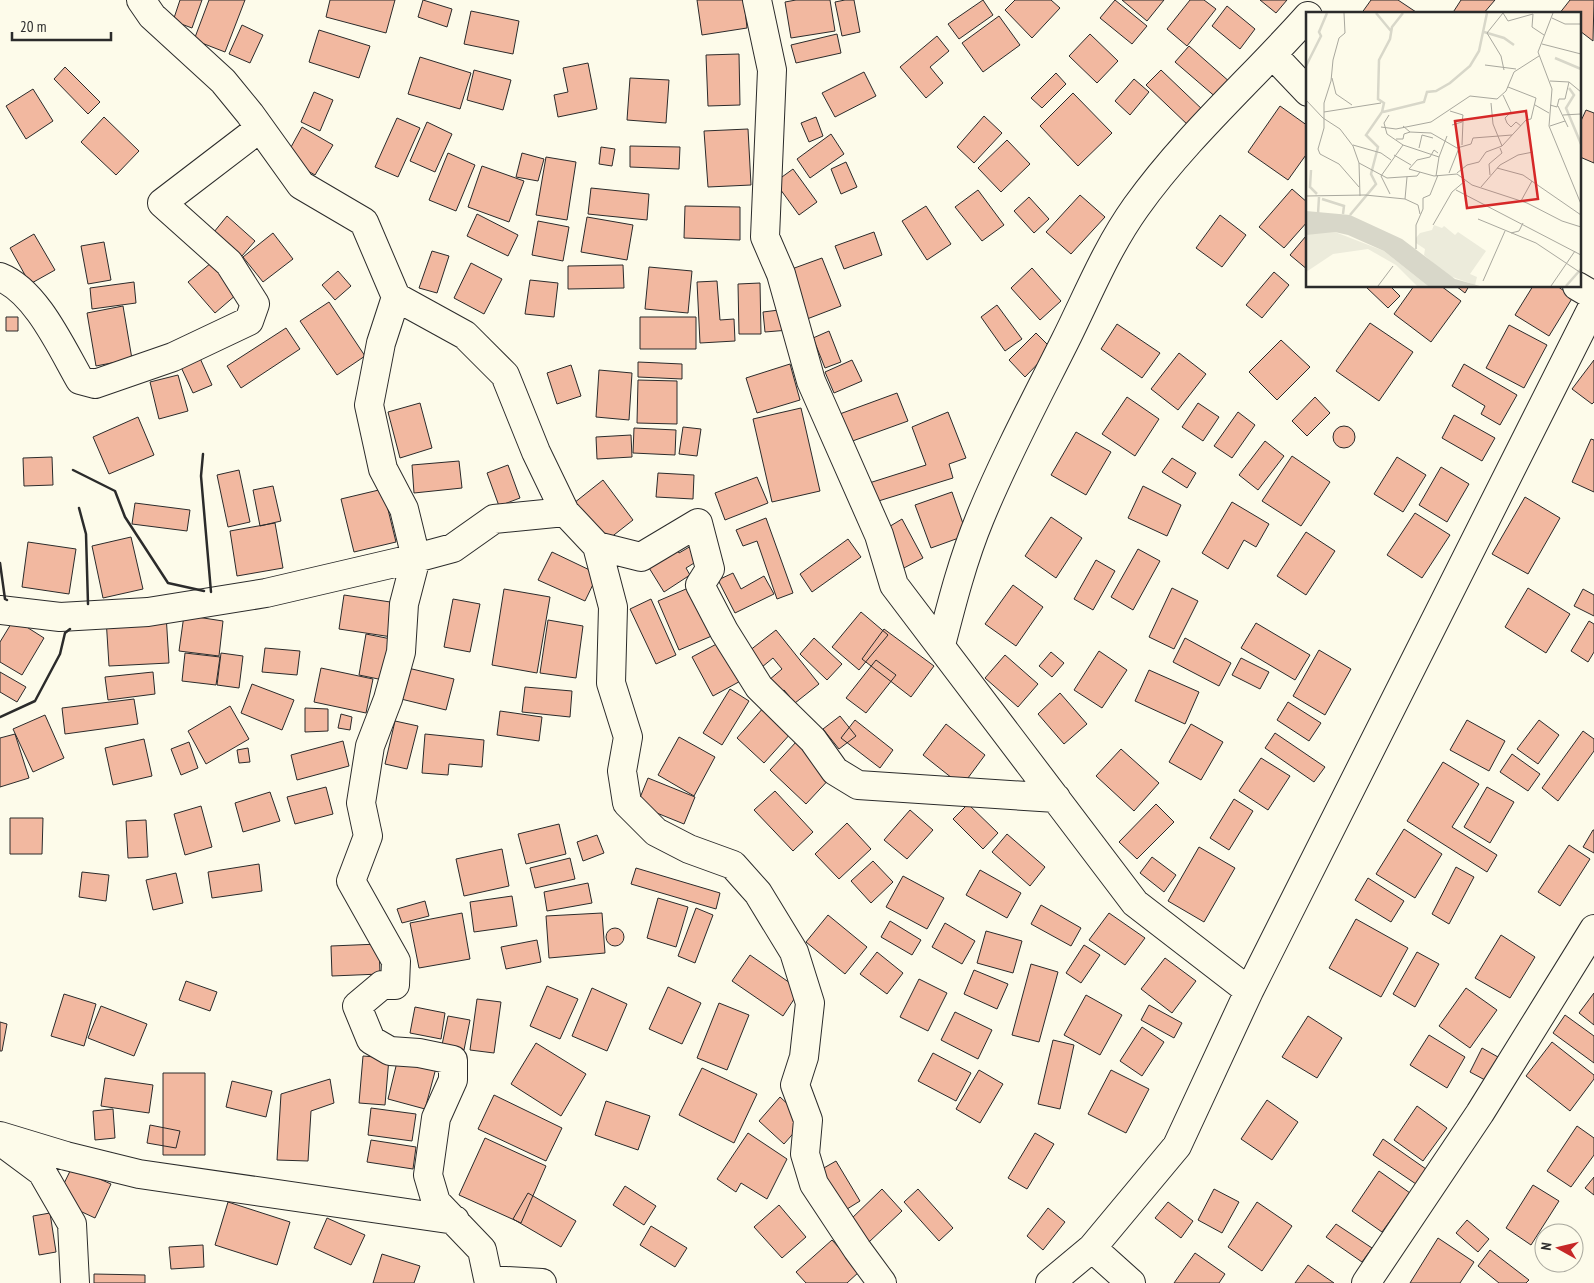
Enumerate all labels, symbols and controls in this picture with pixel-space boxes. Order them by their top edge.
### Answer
scale bar [12,10,111,42]
inset map [1306,12,1582,288]
text: 20 m [20,17,46,36]
north arrow [1534,1223,1584,1273]
text: N [1537,1241,1556,1251]

